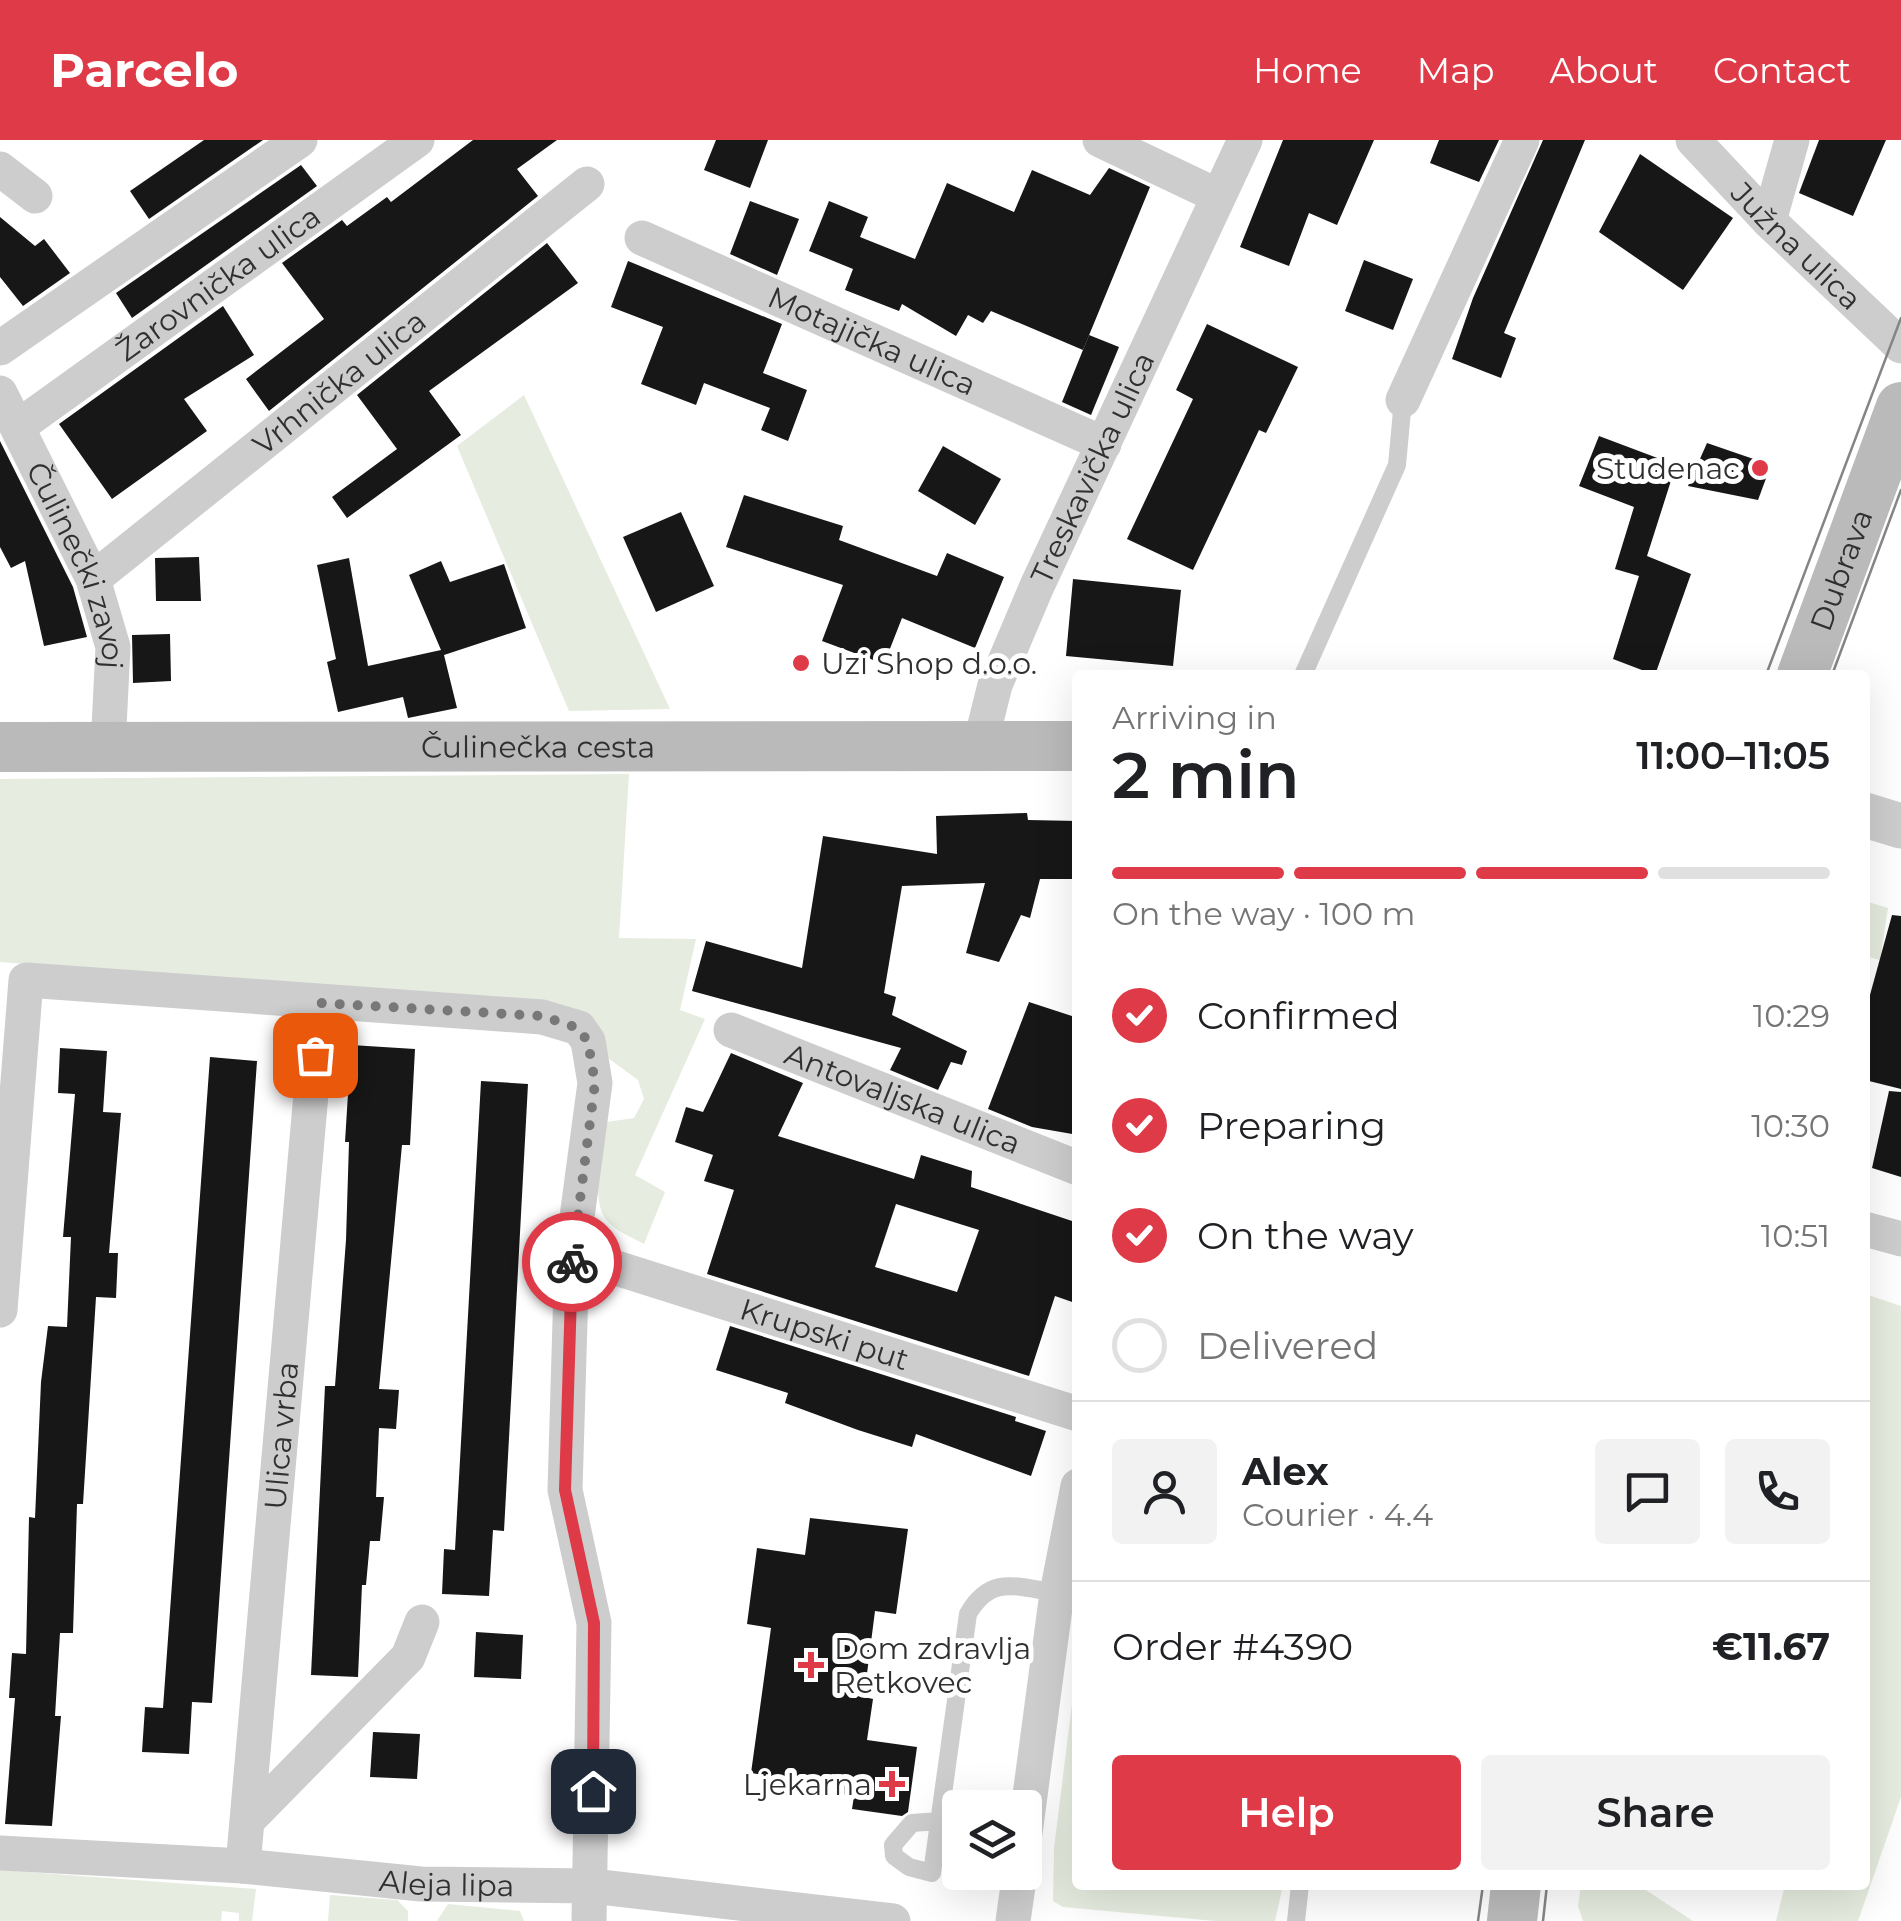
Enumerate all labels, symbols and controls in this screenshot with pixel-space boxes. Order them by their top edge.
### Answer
text: Parcelo [50,41,239,99]
text: Home [1253,49,1362,92]
text: Map [1417,49,1495,92]
text: About [1550,49,1658,92]
text: Contact [1713,49,1851,92]
street label: Južna ulica [1723,174,1869,317]
street label: Žarovnička ulica [109,197,327,369]
street label: Motajička ulica [762,278,982,403]
street label: Vrhnička ulica [245,302,433,463]
street label: Treskavička ulica [1022,346,1162,589]
place label: Studenac [1596,450,1740,487]
street label: Čulinečki zavoj [19,456,132,670]
marker: Studenac [1749,457,1771,479]
street label: Dubrava [1801,504,1880,636]
place label: Uzi Shop d.o.o. [821,645,1037,682]
marker: Uzi Shop d.o.o. [790,652,812,674]
text: Arriving in [1112,698,1277,737]
street label: Čulinečka cesta [421,728,655,765]
text: 11:00–11:05 [1636,732,1830,779]
text: 2 min [1112,735,1300,814]
text: On the way · 100 m [1112,894,1415,933]
icon: check [1112,988,1167,1043]
text: Confirmed [1197,992,1400,1039]
text: 10:29 [1753,996,1830,1035]
pin [273,1013,358,1098]
icon: bag [288,1028,343,1083]
street label: Antovaljska ulica [780,1035,1026,1162]
icon: check [1112,1098,1167,1153]
text: Preparing [1197,1102,1386,1149]
text: 10:30 [1751,1106,1830,1145]
icon: check [1112,1208,1167,1263]
courier [522,1212,622,1312]
text: On the way [1197,1212,1414,1259]
text: 10:51 [1761,1216,1830,1255]
icon: bike [545,1235,600,1290]
street label: Krupski put [736,1290,914,1378]
text: Delivered [1197,1322,1378,1369]
street label: Ulica vrba [256,1360,306,1511]
button: person [1112,1439,1217,1544]
button: chat [1595,1439,1700,1544]
button: phone [1725,1439,1830,1544]
text: Alex [1242,1448,1329,1495]
text: Courier · 4.4 [1242,1495,1433,1534]
text: Order #4390 [1112,1623,1353,1670]
text: €11.67 [1712,1623,1830,1670]
place label: Dom zdravlja Retkovec [834,1630,1031,1701]
marker: Dom zdravlja Retkovec [798,1652,824,1678]
pin [551,1749,636,1834]
button: Help [1112,1755,1461,1870]
button: Share [1481,1755,1830,1870]
icon: home [566,1764,621,1819]
place label: Ljekarna [743,1766,872,1803]
marker: Ljekarna [881,1773,903,1795]
map controls [942,1790,1042,1890]
button: layers [942,1790,1042,1890]
street label: Aleja lipa [377,1861,515,1904]

